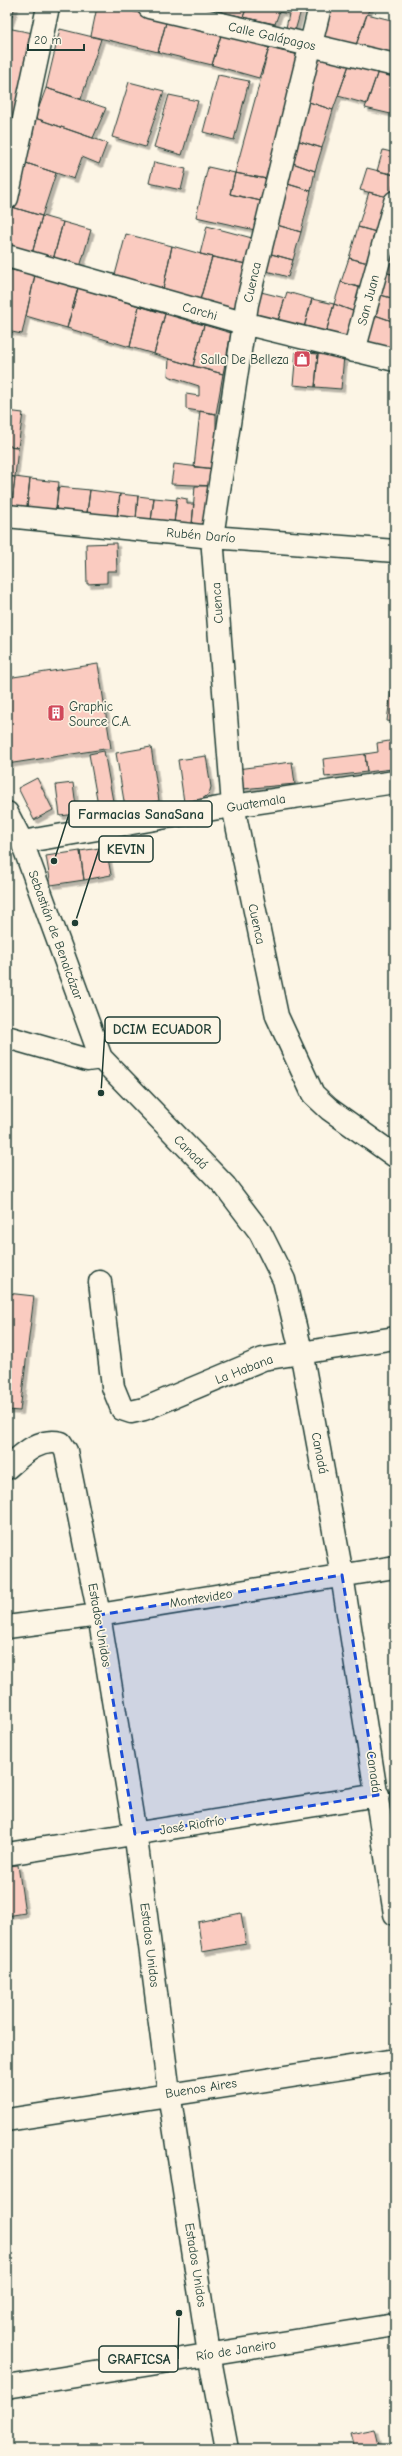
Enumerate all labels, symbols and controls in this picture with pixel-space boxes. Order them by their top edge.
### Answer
street label: Calle Galápagos [227,19,317,53]
scale bar [28,26,84,52]
text: 20 m [34,33,62,47]
street label: Cuenca [240,260,264,304]
street label: San Juan [354,273,382,327]
street label: Carchi [181,299,219,323]
shop icon: Salla De Belleza [292,349,312,369]
place label: Salla De Belleza [201,352,289,367]
street label: Rubén Darío [166,525,236,546]
street label: Cuenca [208,582,226,624]
place label: Graphic Source C.A. [69,699,131,729]
building icon: Graphic Source C.A. [46,703,66,723]
street label: Guatemala [225,791,287,815]
callout: Farmacias SanaSana [69,801,212,827]
text: Farmacias SanaSana [78,806,204,823]
callout: KEVIN [99,836,153,862]
text: KEVIN [107,841,145,858]
street label: Sebastián de Benalcázar [26,868,87,1003]
street label: Cuenca [245,902,269,946]
callout: DCIM ECUADOR [105,1017,220,1043]
text: DCIM ECUADOR [113,1021,211,1038]
street label: Canadá [171,1132,211,1172]
street label: La Habana [213,1351,275,1387]
street label: Canadá [309,1431,331,1475]
street label: Estados Unidos [85,1582,115,1668]
street label: Montevideo [168,1586,234,1610]
street label: Canadá [364,1750,384,1794]
street label: José Riofrío [159,1812,225,1838]
street label: Estados Unidos [137,1902,163,1988]
street label: Buenos Aires [164,2075,238,2101]
street label: Estados Unidos [182,2222,210,2308]
street label: Río de Janeiro [195,2336,277,2364]
callout: GRAFICSA [99,2346,178,2372]
text: GRAFICSA [107,2351,171,2368]

